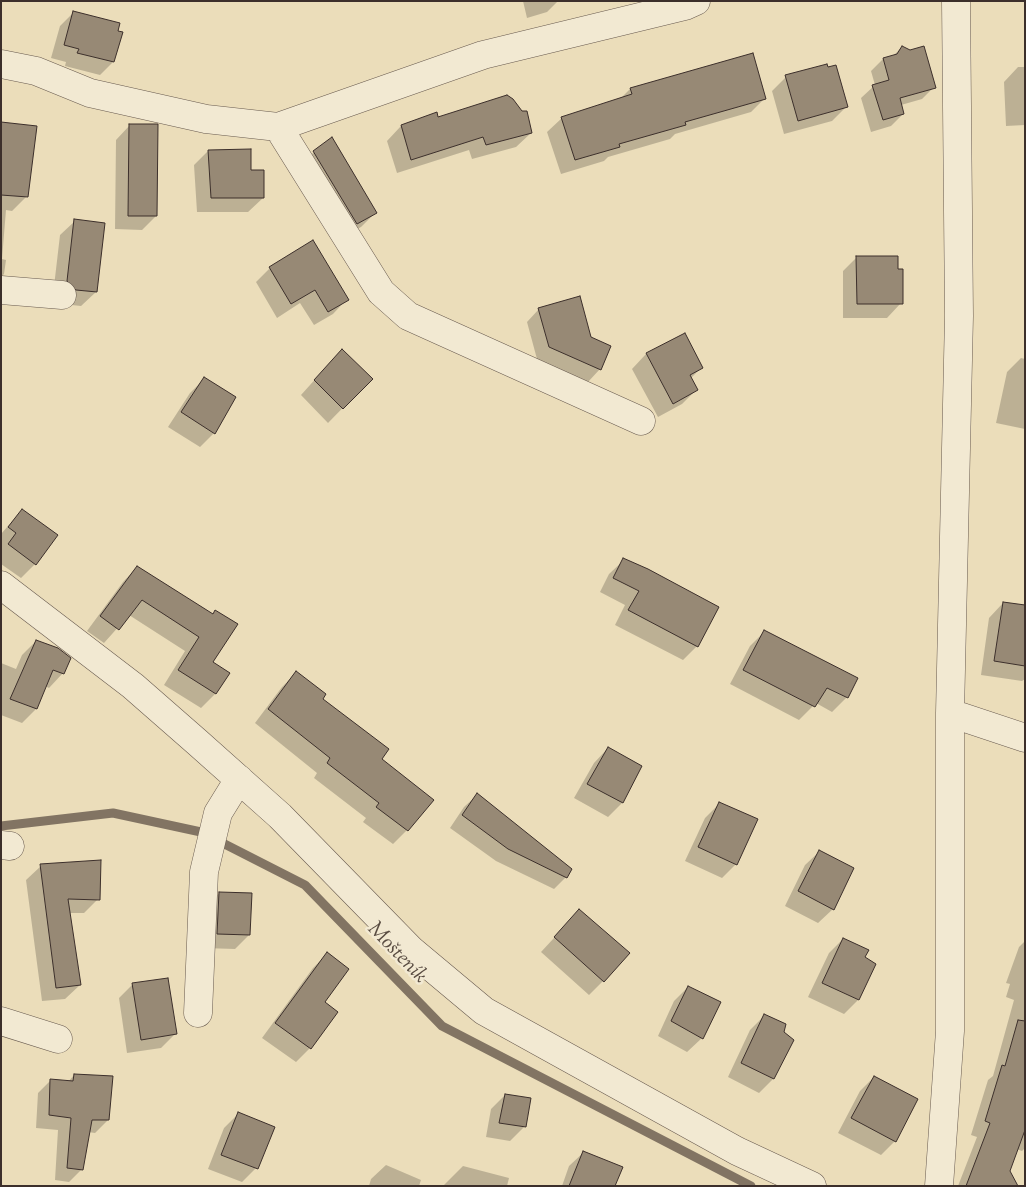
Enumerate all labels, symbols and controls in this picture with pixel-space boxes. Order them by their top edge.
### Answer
water label: Mošteník [361,918,431,990]

